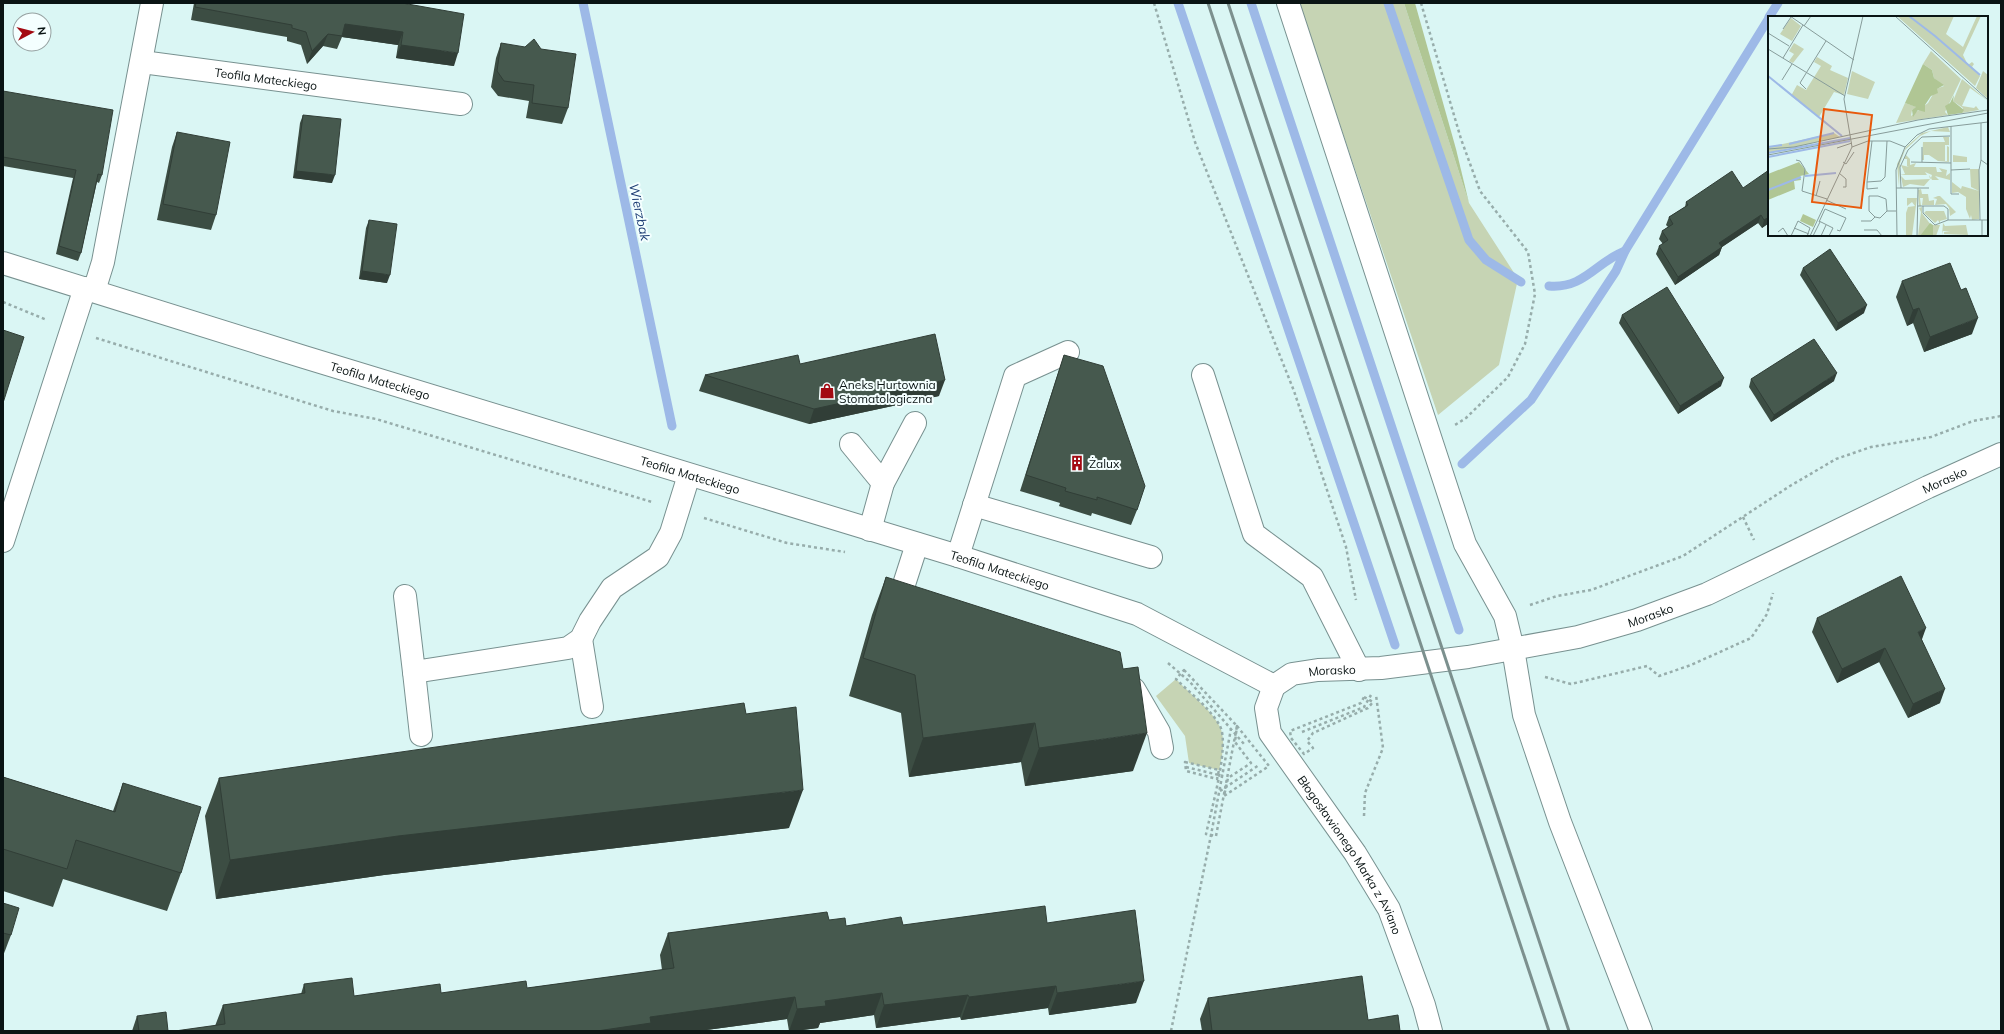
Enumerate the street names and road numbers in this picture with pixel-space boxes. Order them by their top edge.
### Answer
street label: Teofila Mateckiego [214,64,318,93]
street label: Teofila Mateckiego [328,358,432,402]
street label: Teofila Mateckiego [638,452,742,497]
street label: Morasko [1919,463,1969,496]
street label: Teofila Mateckiego [948,547,1052,593]
street label: Morasko [1626,600,1675,630]
street label: Morasko [1307,661,1356,679]
street label: Błogosławionego Marka z Aviano [1295,772,1405,937]

